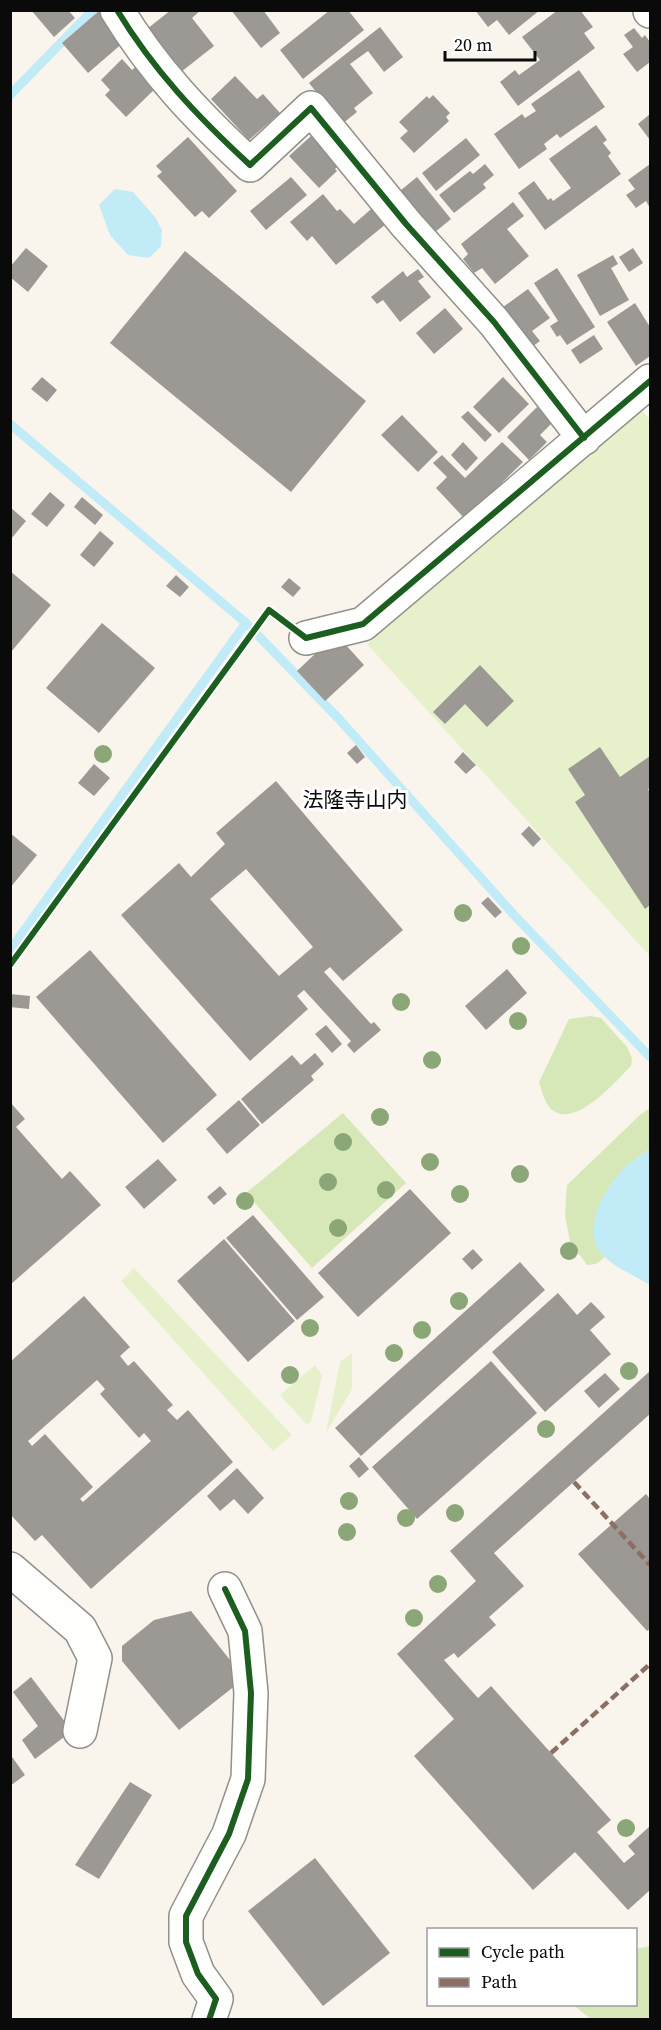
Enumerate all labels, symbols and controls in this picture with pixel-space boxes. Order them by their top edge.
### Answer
scale bar [445,24,535,62]
text: 20 m [454,32,492,57]
district label: 法隆寺山内 [303,785,408,814]
legend [427,1928,637,2006]
text: Cycle path [481,1939,565,1964]
text: Path [481,1969,518,1994]

